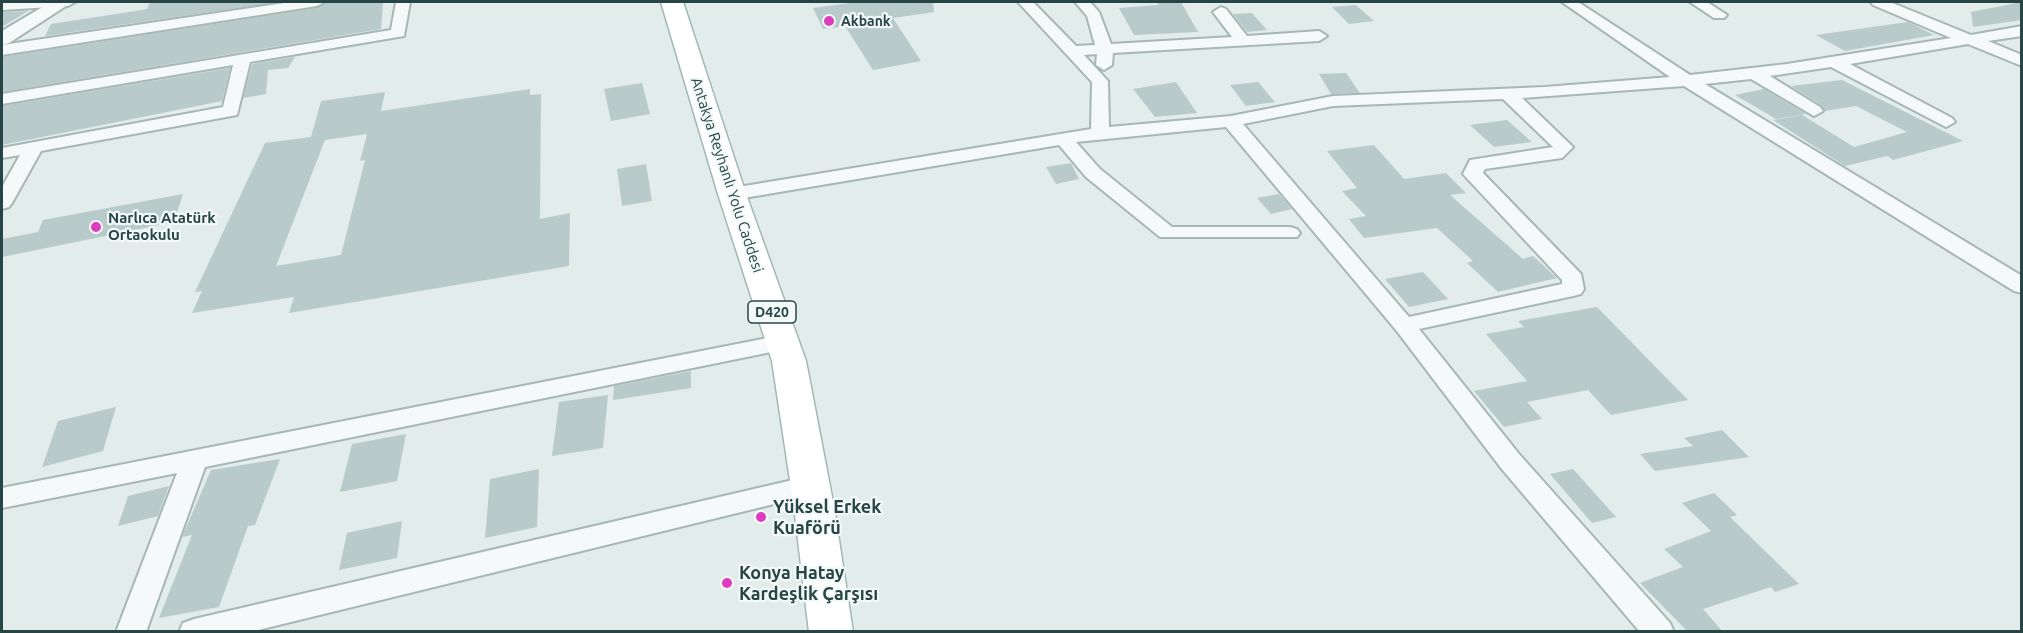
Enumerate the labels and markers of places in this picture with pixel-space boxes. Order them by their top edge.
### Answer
place label: Akbank [841,13,891,29]
marker: Akbank [822,14,836,28]
place label: Narlıca Atatürk Ortaokulu [108,209,216,244]
marker: Narlıca Atatürk Ortaokulu [89,220,103,234]
place label: Yüksel Erkek Kuaförü [773,496,881,538]
marker: Yüksel Erkek Kuaförü [754,510,768,524]
place label: Konya Hatay Kardeşlik Çarşısı [739,562,878,604]
marker: Konya Hatay Kardeşlik Çarşısı [720,576,734,590]

